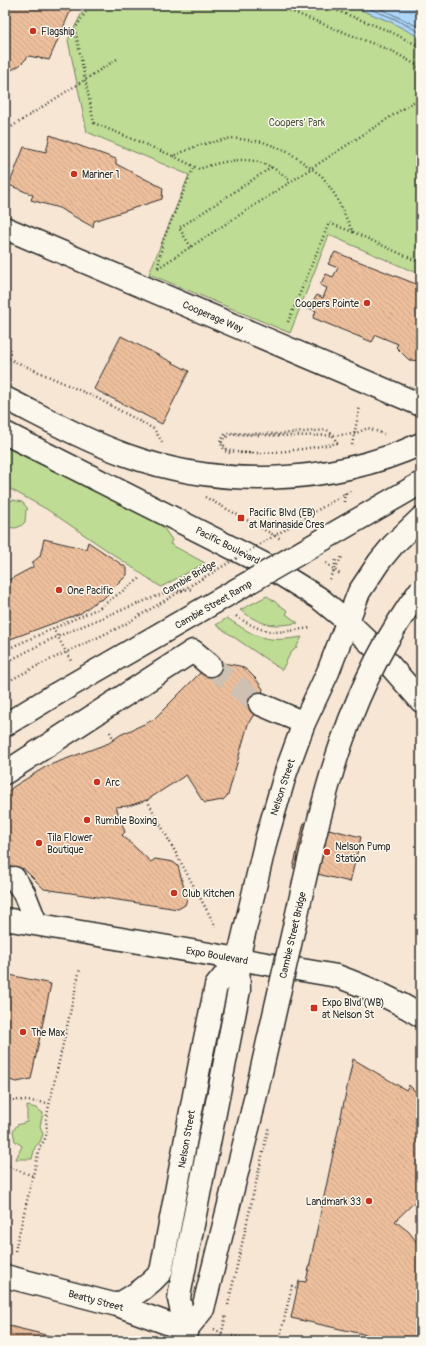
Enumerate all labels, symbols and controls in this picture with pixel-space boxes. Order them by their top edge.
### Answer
marker: Flagship [28,26,38,36]
place label: Flagship [41,26,75,38]
park label: Coopers' Park [269,117,326,129]
marker: Mariner 1 [69,169,79,179]
place label: Mariner 1 [82,169,119,181]
place label: Coopers Pointe [295,298,359,310]
marker: Coopers Pointe [362,298,372,308]
street label: Cooperage Way [181,299,245,335]
place label: Pacific Blvd (EB) at Marinaside Cres [249,507,325,531]
marker: Pacific Blvd (EB) at Marinaside Cres [236,513,246,523]
street label: Pacific Boulevard [193,525,262,567]
street label: Cambie Bridge [161,558,218,598]
street label: Cambie Street Ramp [173,578,254,632]
marker: One Pacific [54,585,64,595]
place label: One Pacific [67,585,114,597]
street label: Nelson Street [268,757,298,817]
marker: Arc [92,777,102,787]
place label: Arc [105,777,120,789]
marker: Rumble Boxing [82,815,92,825]
place label: Rumble Boxing [95,815,157,827]
place label: Tila Flower Boutique [47,832,93,856]
marker: Tila Flower Boutique [34,838,44,848]
place label: Nelson Pump Station [335,841,391,865]
marker: Nelson Pump Station [322,847,332,857]
marker: Club Kitchen [169,888,179,898]
place label: Club Kitchen [182,888,235,900]
street label: Cambie Street Bridge [277,891,309,980]
street label: Expo Boulevard [185,945,249,967]
place label: Expo Blvd (WB) at Nelson St [322,997,384,1021]
marker: Expo Blvd (WB) at Nelson St [309,1003,319,1013]
marker: The Max [18,1027,28,1037]
place label: The Max [31,1027,65,1039]
street label: Nelson Street [176,1108,198,1169]
place label: Landmark 33 [306,1196,361,1208]
marker: Landmark 33 [364,1196,374,1206]
street label: Beatty Street [67,1288,126,1314]

